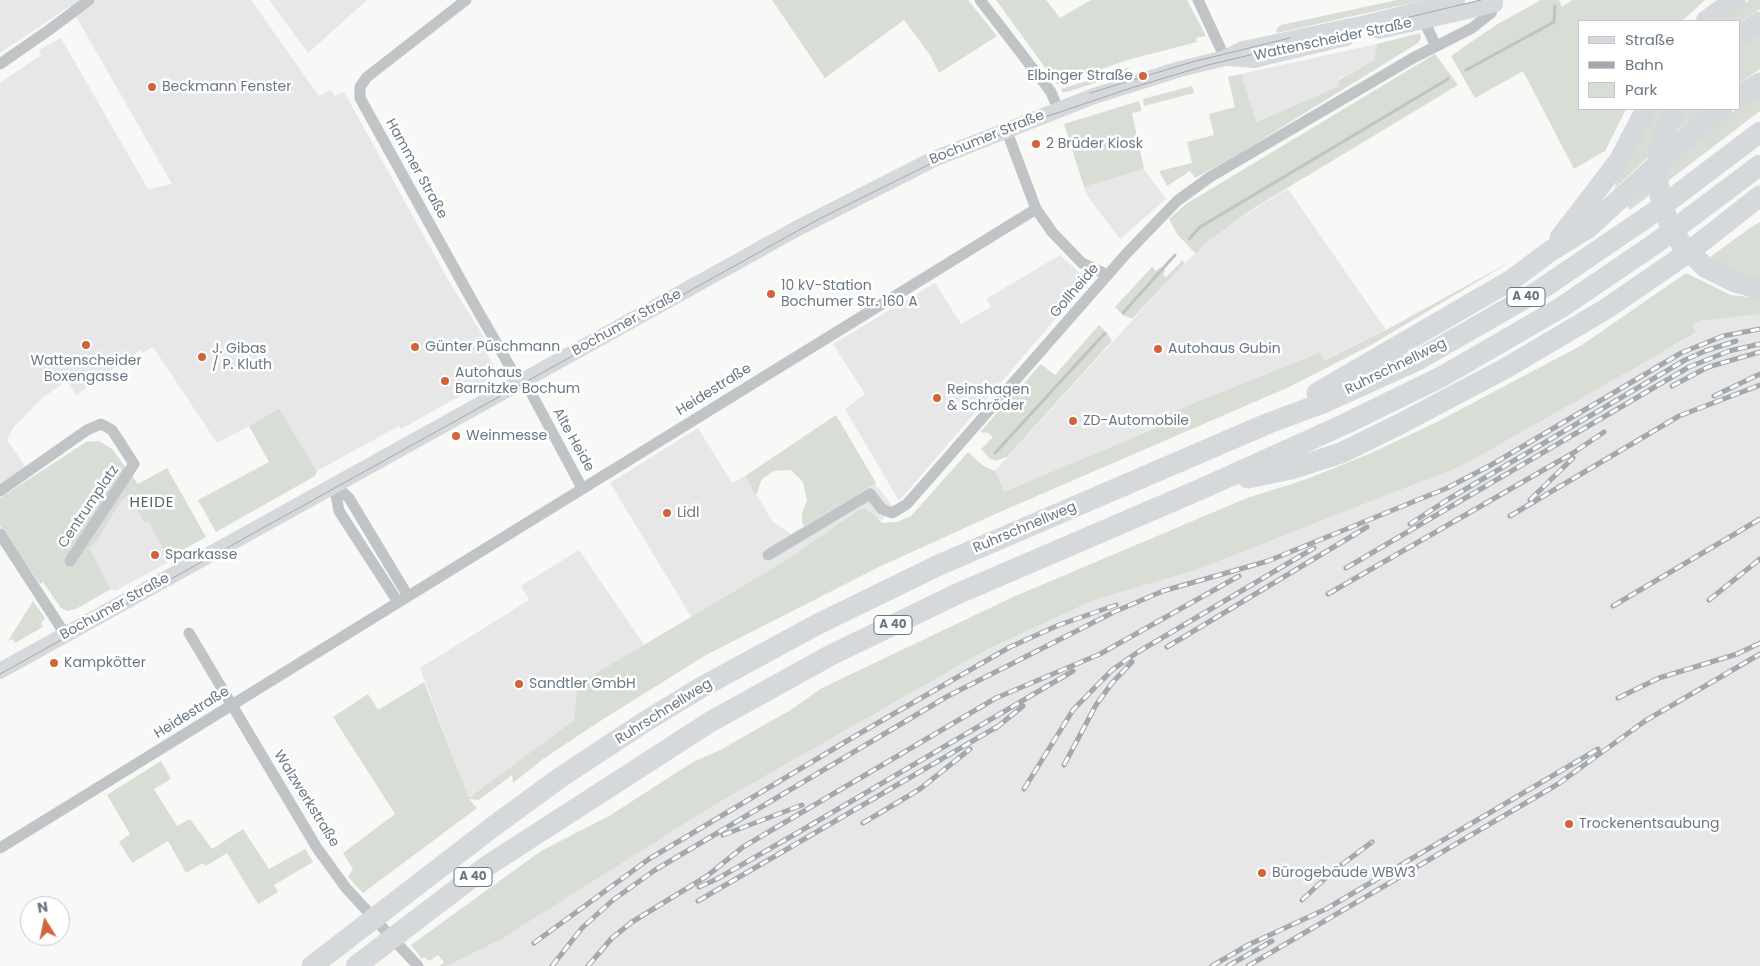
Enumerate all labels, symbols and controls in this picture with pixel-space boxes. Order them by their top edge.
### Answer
street label: Wattenscheider Straße [1252,15,1414,65]
legend [1578,20,1740,110]
text: Straße [1625,29,1675,50]
text: Bahn [1625,54,1664,75]
place label: Elbinger Straße [1027,68,1133,84]
marker: Elbinger Straße [1137,70,1149,82]
place label: Beckmann Fenster [162,79,292,95]
text: Park [1625,79,1657,100]
marker: Beckmann Fenster [146,81,158,93]
street label: Bochumer Straße [927,107,1047,169]
street label: Hammer Straße [382,116,450,222]
place label: 2 Brüder Kiosk [1046,136,1143,152]
marker: 2 Brüder Kiosk [1030,138,1042,150]
street label: Gollheide [1047,261,1103,321]
place label: 10 kV-Station Bochumer Str. 160 A [781,278,918,310]
street label: Bochumer Straße [569,286,685,360]
marker: 10 kV-Station Bochumer Str. 160 A [765,288,777,300]
road number: A 40 [1507,288,1545,306]
street label: Ruhrschnellweg [1343,335,1449,399]
marker: Wattenscheider Boxengasse [80,339,92,351]
place label: Günter Püschmann [425,339,560,355]
place label: J. Gibas / P. Kluth [212,341,272,374]
marker: Günter Püschmann [409,341,421,353]
place label: Autohaus Gubin [1168,341,1281,357]
marker: Autohaus Gubin [1152,343,1164,355]
marker: J. Gibas / P. Kluth [196,351,208,363]
place label: Wattenscheider Boxengasse [30,353,142,386]
street label: Heidestraße [673,360,755,420]
place label: Autohaus Barnitzke Bochum [455,365,580,398]
marker: Autohaus Barnitzke Bochum [439,375,451,387]
place label: Reinshagen & Schröder [947,382,1029,414]
marker: Reinshagen & Schröder [931,392,943,404]
street label: Alte Heide [549,405,597,475]
place label: ZD-Automobile [1083,413,1189,429]
marker: ZD-Automobile [1067,415,1079,427]
place label: Weinmesse [466,428,547,444]
marker: Weinmesse [450,430,462,442]
street label: Centrumplatz [55,463,123,551]
district label: HEIDE [129,494,175,512]
street label: Ruhrschnellweg [971,499,1079,557]
place label: Lidl [677,505,699,521]
marker: Lidl [661,507,673,519]
place label: Sparkasse [165,547,237,563]
marker: Sparkasse [149,549,161,561]
street label: Bochumer Straße [57,570,173,644]
road number: A 40 [874,616,912,634]
place label: Kampkötter [64,655,146,671]
marker: Kampkötter [48,657,60,669]
place label: Sandtler GmbH [529,676,636,692]
street label: Ruhrschnellweg [613,676,715,748]
marker: Sandtler GmbH [513,678,525,690]
street label: Heidestraße [151,683,233,743]
street label: Walzwerkstraße [270,748,342,850]
place label: Trockenentsaubung [1579,816,1719,832]
marker: Trockenentsaubung [1563,818,1575,830]
place label: Bürogebäude WBW3 [1272,865,1416,881]
marker: Bürogebäude WBW3 [1256,867,1268,879]
road number: A 40 [454,868,492,886]
north arrow [20,896,70,946]
text: N [36,896,49,918]

